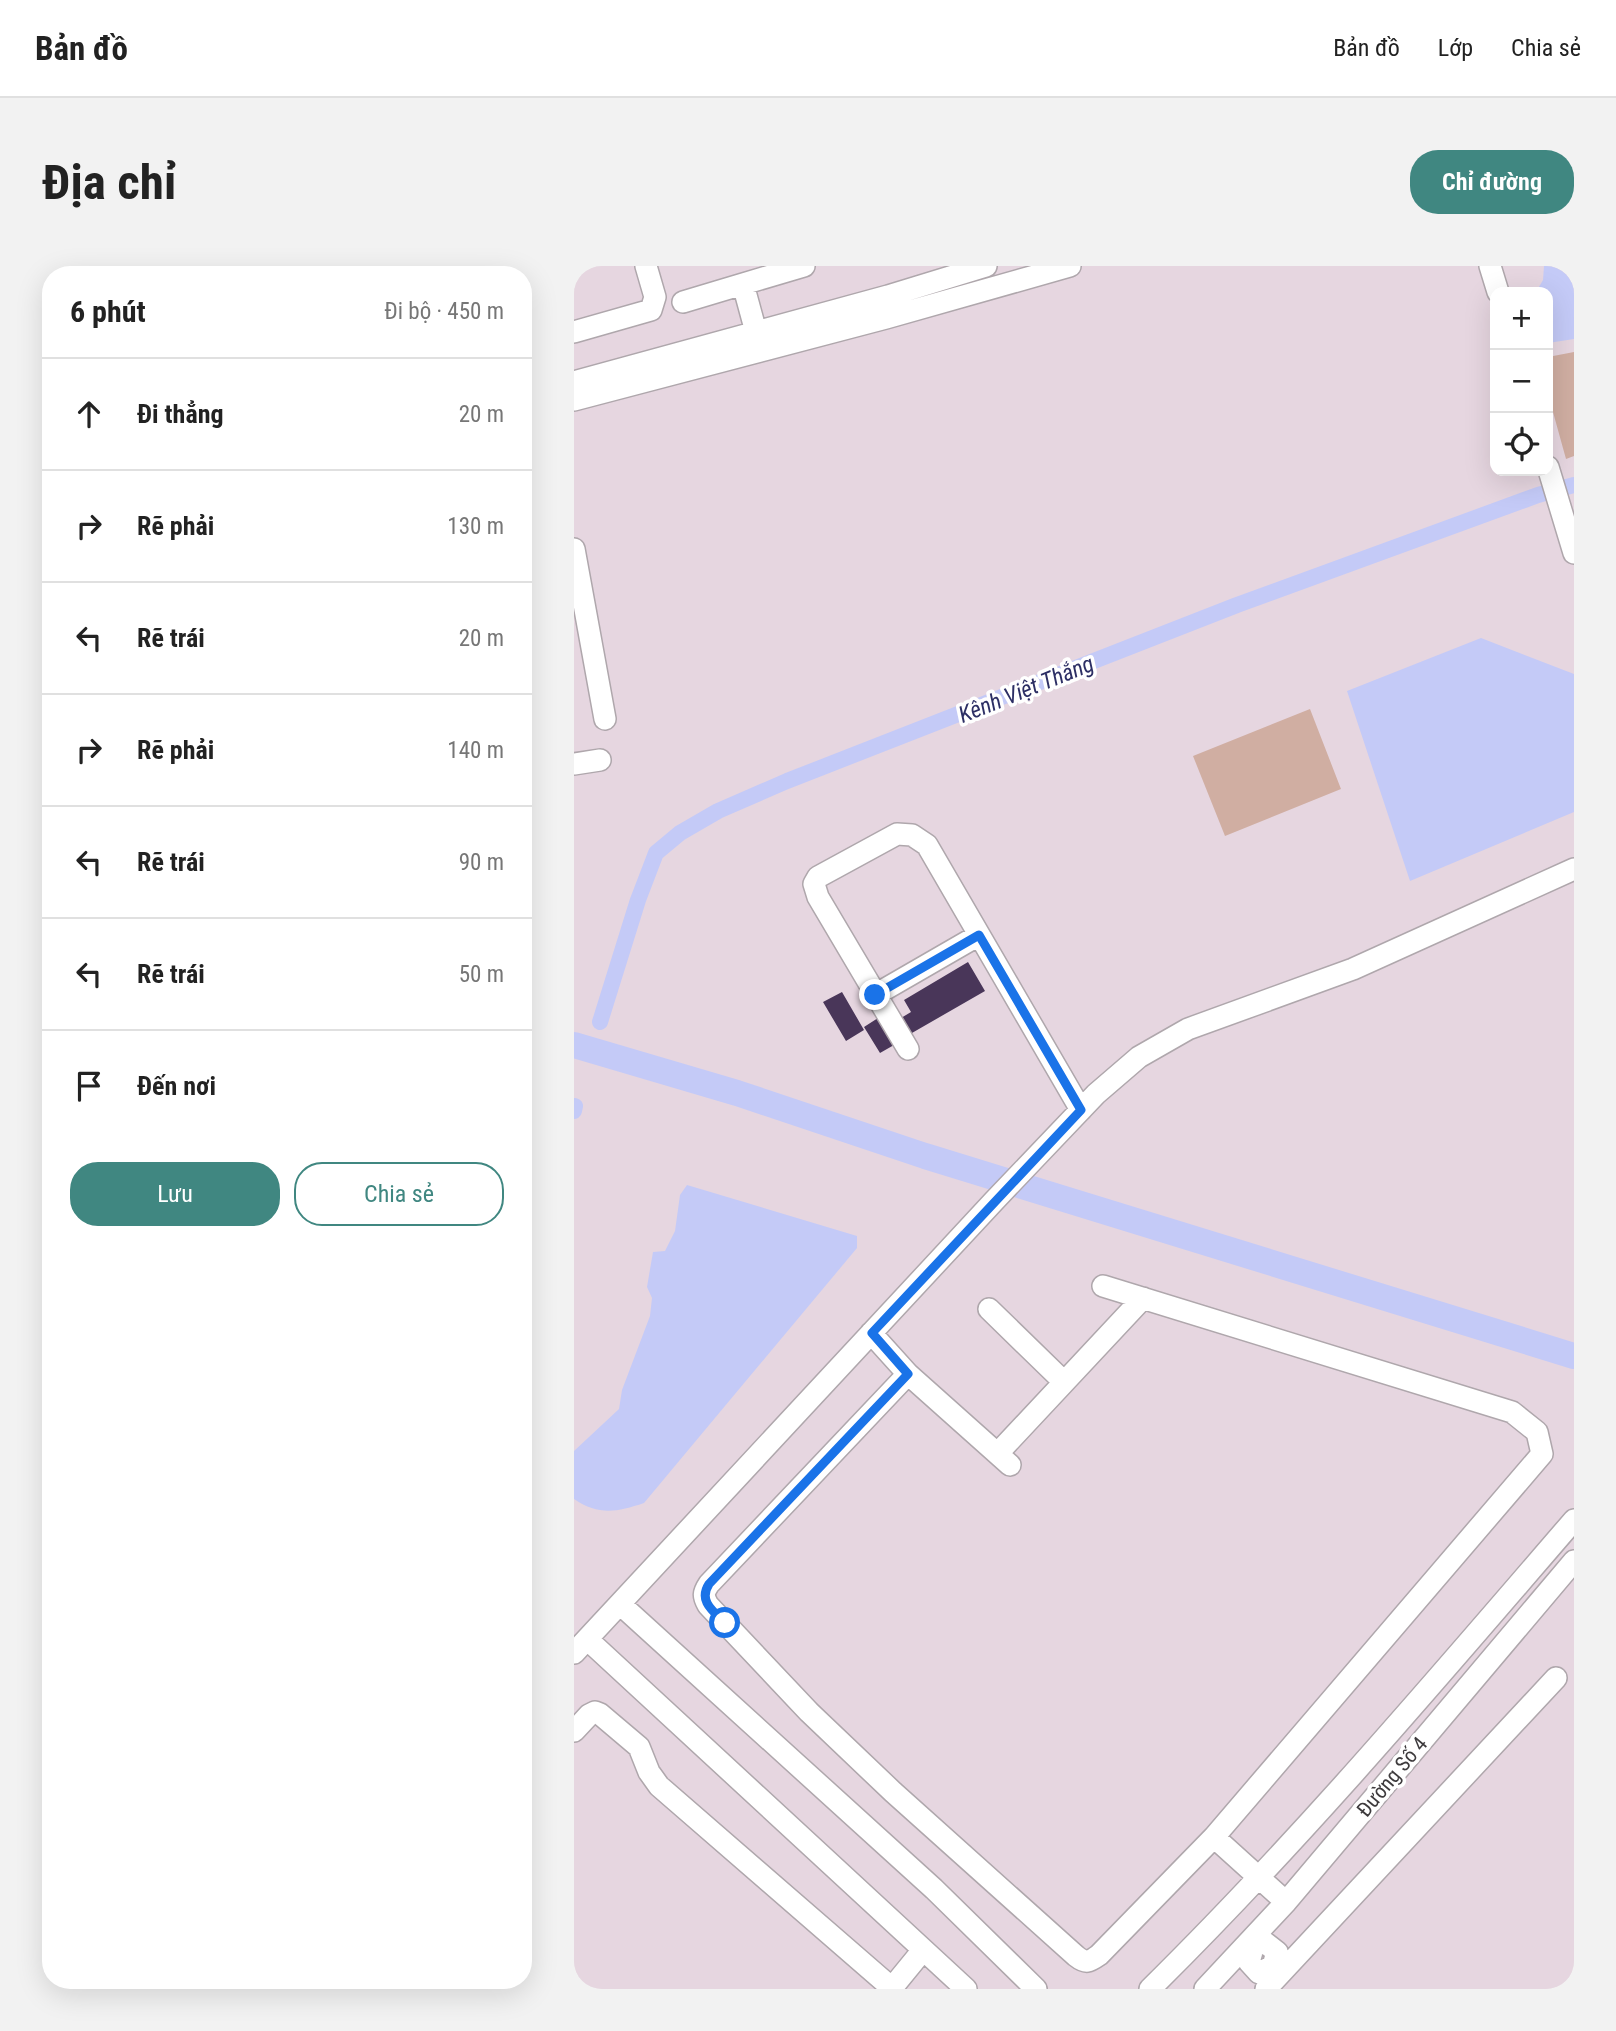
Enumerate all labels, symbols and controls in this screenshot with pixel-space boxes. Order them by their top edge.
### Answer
text: Bản đồ [35,29,128,68]
text: Bản đồ [1333,34,1400,62]
text: Lớp [1438,34,1473,62]
text: Chia sẻ [1511,34,1581,62]
button: Chỉ đường [1410,150,1574,214]
text: Địa chỉ [42,154,177,211]
map controls [1490,287,1553,476]
button: + [1490,287,1553,350]
text: 6 phút [70,294,146,329]
text: Đi bộ · 450 m [384,298,504,325]
button: − [1490,350,1553,413]
icon: ahead [70,395,108,433]
text: Đi thẳng [137,399,224,429]
text: 20 m [459,401,504,428]
button: locate [1490,413,1553,476]
icon: right [70,507,108,545]
text: Rẽ phải [137,511,214,541]
text: 130 m [447,513,504,540]
icon: left [70,619,108,657]
text: Rẽ trái [137,623,205,653]
text: 20 m [459,625,504,652]
water label: Kênh Việt Thắng [955,650,1098,729]
icon: right [70,731,108,769]
text: Rẽ phải [137,735,214,765]
text: 140 m [447,737,504,764]
icon: left [70,843,108,881]
text: Rẽ trái [137,847,205,877]
text: 90 m [459,849,504,876]
icon: left [70,955,108,993]
text: Rẽ trái [137,959,205,989]
text: 50 m [459,961,504,988]
route end [859,979,890,1010]
icon: arrive [70,1067,108,1105]
text: Đến nơi [137,1071,216,1101]
button: Lưu [70,1162,280,1226]
button: Chia sẻ [294,1162,504,1226]
route start [709,1607,740,1638]
street label: Đường Số 4 [1352,1732,1432,1822]

